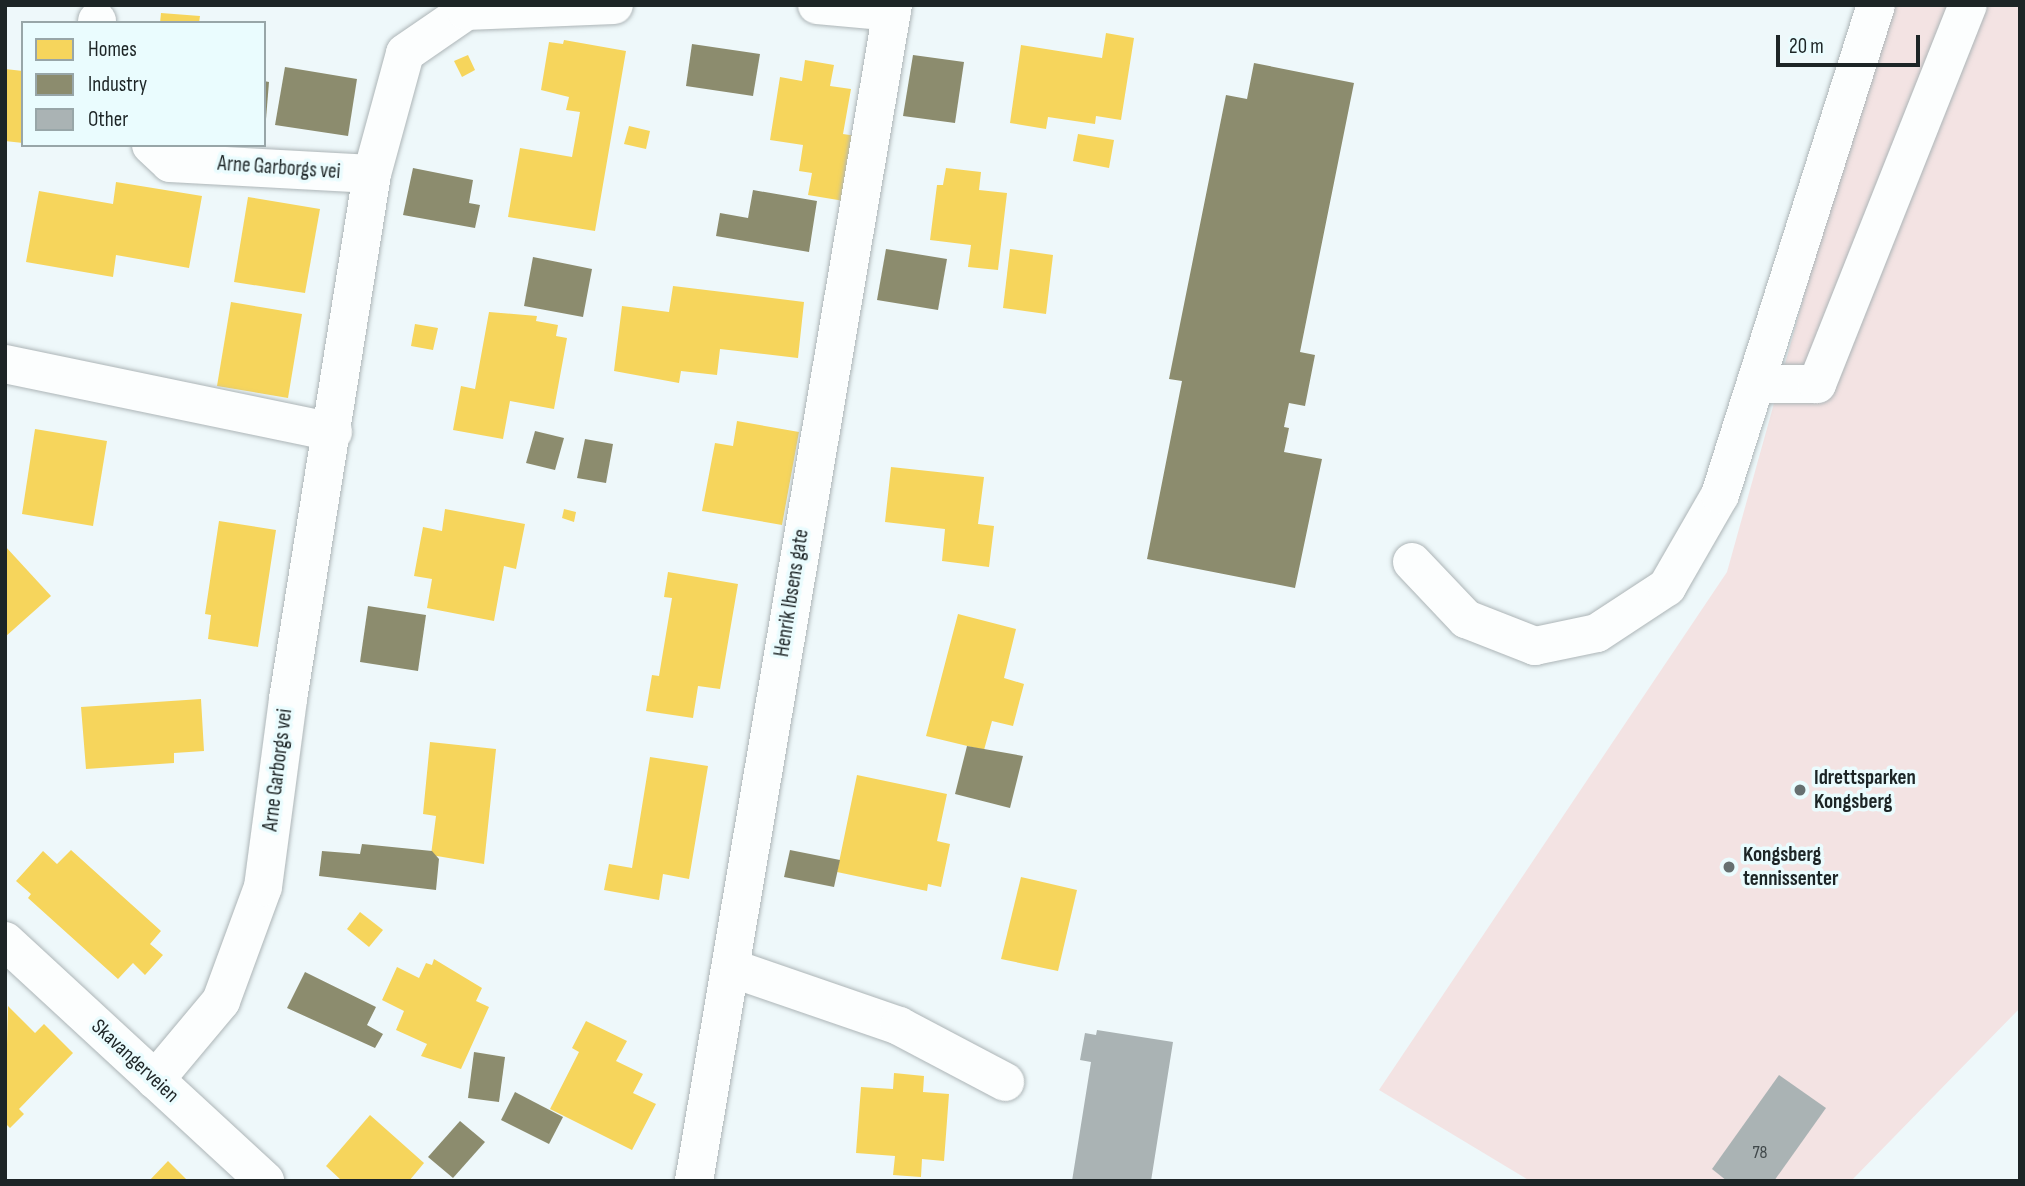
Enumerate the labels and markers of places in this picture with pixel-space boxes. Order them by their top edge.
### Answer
place label: Idrettsparken Kongsberg [1814,765,1916,815]
marker: Idrettsparken Kongsberg [1792,782,1808,798]
place label: Kongsberg tennissenter [1743,842,1838,892]
marker: Kongsberg tennissenter [1721,859,1737,875]

